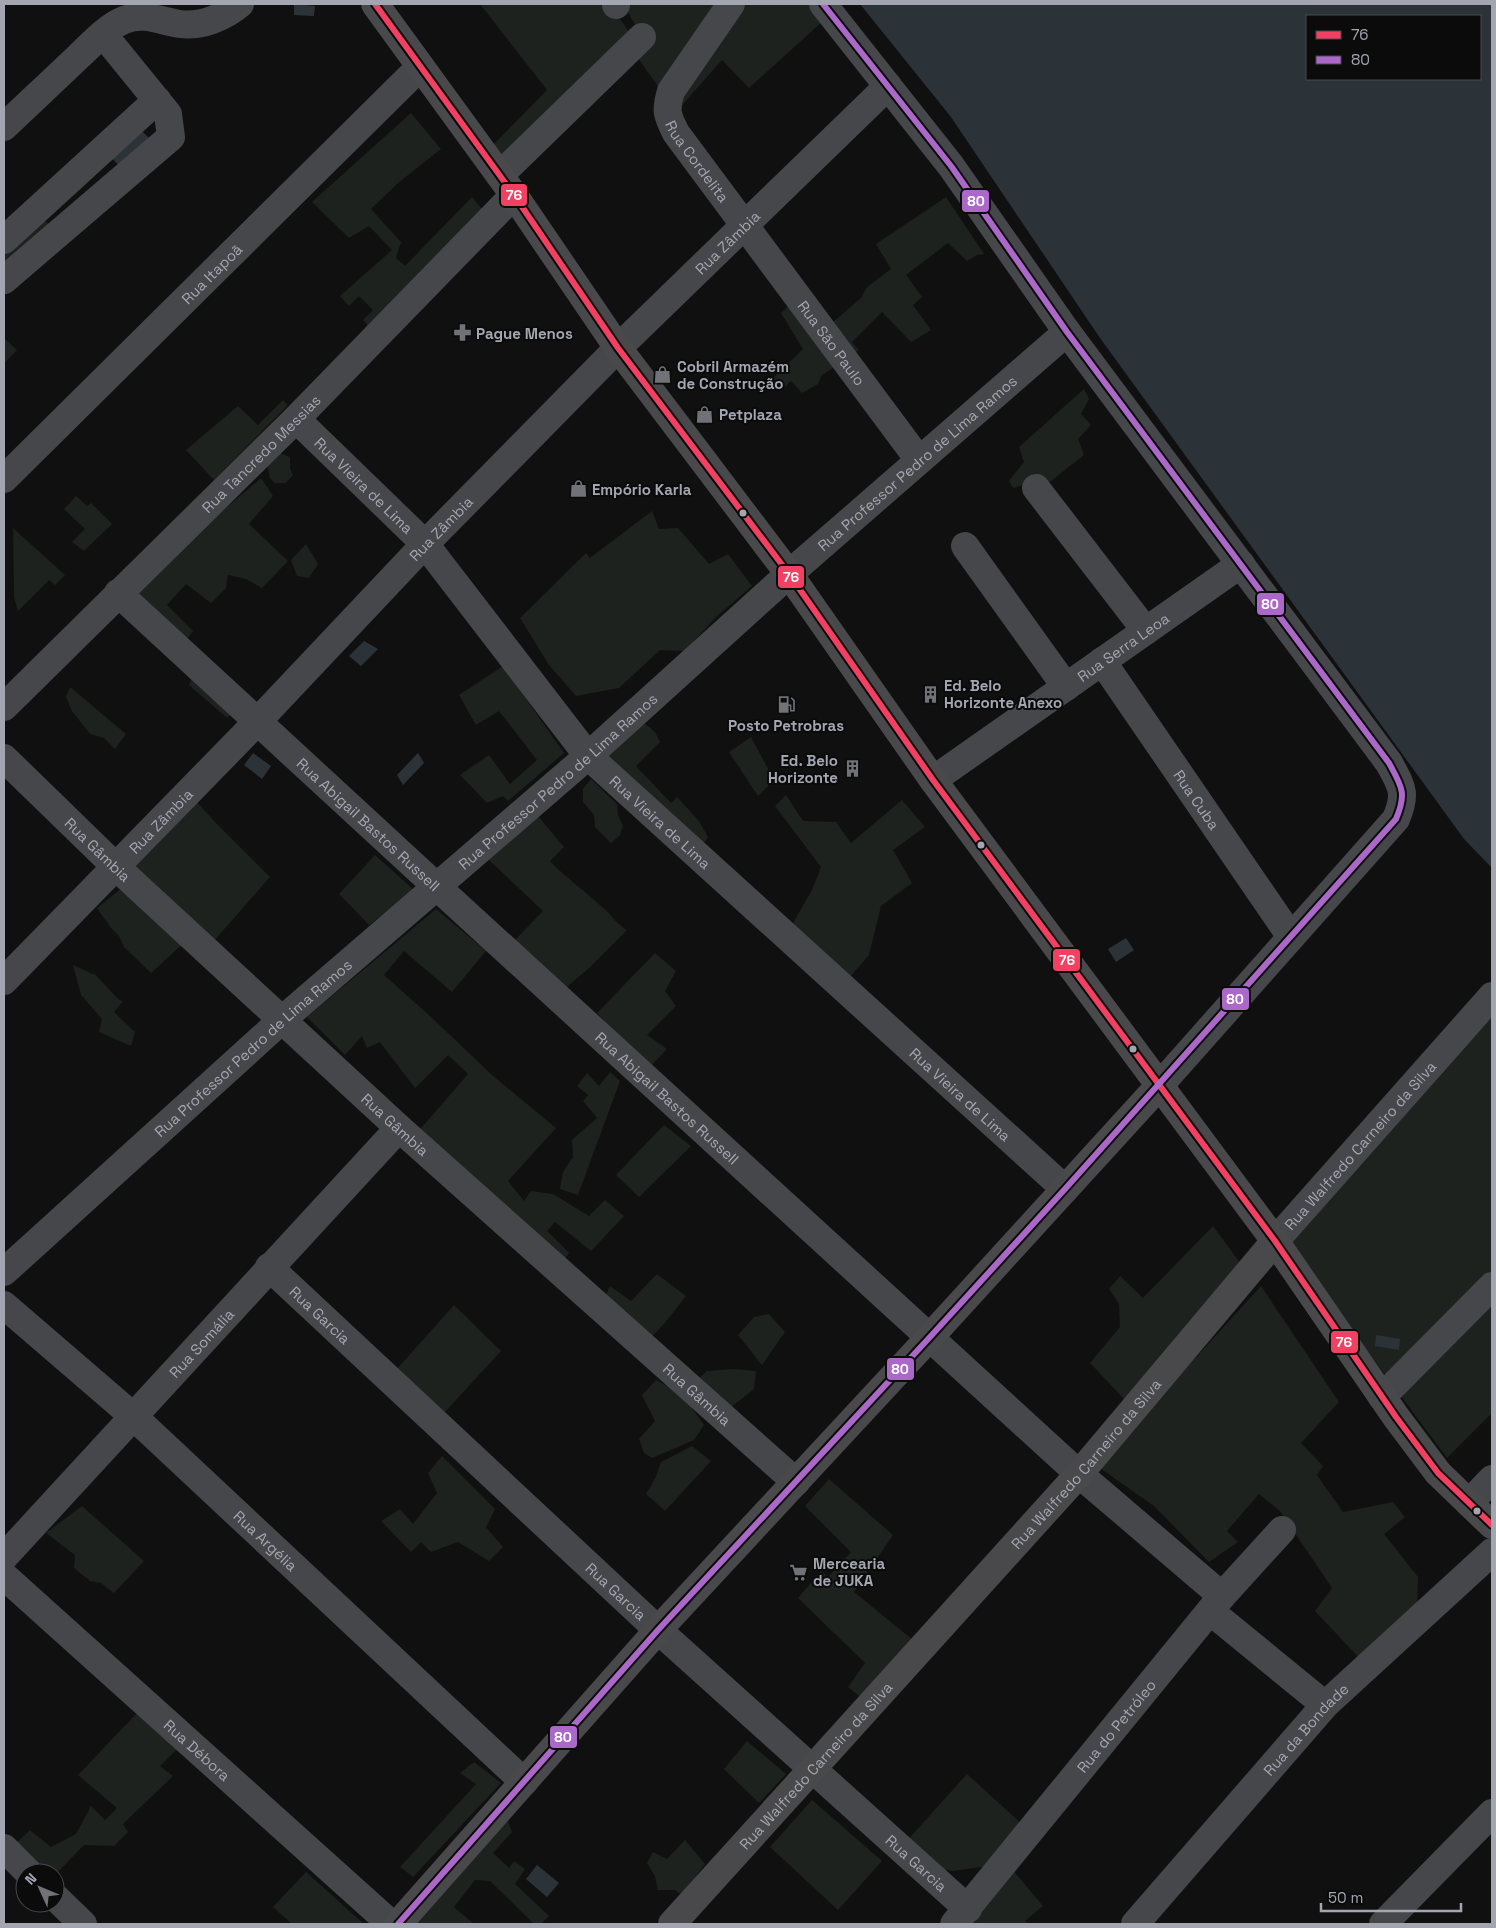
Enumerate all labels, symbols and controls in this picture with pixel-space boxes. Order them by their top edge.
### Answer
legend [1306,15,1481,80]
text: 76 [1351,25,1369,44]
text: 80 [1351,50,1370,69]
street label: Rua Cordelita [662,117,734,206]
line badge: 76 [500,183,528,207]
text: 76 [506,186,523,204]
line badge: 80 [961,189,990,213]
text: 80 [967,192,985,210]
street label: Rua Zâmbia [691,206,764,278]
street label: Rua Itapoã [177,239,246,308]
street label: Rua São Paulo [794,296,870,389]
pharmacy icon: Pague Menos [452,323,472,343]
place label: Pague Menos [476,324,573,343]
place label: Cobril Armazém de Construção [677,357,789,393]
shop icon: Cobril Armazém de Construção [653,365,673,385]
street label: Rua Professor Pedro de Lima Ramos [813,371,1020,555]
street label: Rua Tancredo Messias [197,390,324,516]
shop icon: Petplaza [695,404,715,424]
place label: Petplaza [719,405,782,424]
street label: Rua Vieira de Lima [311,433,418,538]
shop icon: Empório Karla [568,479,588,499]
place label: Empório Karla [592,480,692,499]
street label: Rua Zâmbia [405,492,477,565]
unlabelled marker [738,508,748,518]
line badge: 76 [777,565,805,589]
text: 76 [783,568,800,586]
line badge: 80 [1256,592,1285,616]
text: 80 [1261,595,1279,613]
street label: Rua Serra Leoa [1073,608,1173,686]
place label: Ed. Belo Horizonte Anexo [944,676,1062,712]
building icon: Ed. Belo Horizonte Anexo [920,684,940,704]
street label: Rua Professor Pedro de Lima Ramos [454,689,661,873]
fuel station icon: Posto Petrobras [776,694,796,714]
place label: Posto Petrobras [728,716,844,735]
place label: Ed. Belo Horizonte [768,751,838,787]
street label: Rua Abigail Bastos Russell [293,753,444,895]
building icon: Ed. Belo Horizonte [842,759,862,779]
street label: Rua Cuba [1170,766,1224,833]
street label: Rua Vieira de Lima [606,771,715,873]
street label: Rua Zâmbia [125,784,197,857]
street label: Rua Gâmbia [61,813,135,886]
unlabelled marker [976,840,986,850]
line badge: 76 [1052,948,1081,972]
text: 76 [1059,951,1076,969]
street label: Rua Professor Pedro de Lima Ramos [150,955,355,1141]
line badge: 80 [1221,987,1250,1011]
text: 80 [1226,990,1244,1008]
street label: Rua Abigail Bastos Russell [592,1027,743,1168]
street label: Rua Vieira de Lima [906,1043,1015,1145]
unlabelled marker [1128,1044,1138,1054]
street label: Rua Walfredo Carneiro da Silva [1280,1056,1440,1234]
street label: Rua Gâmbia [358,1089,433,1160]
street label: Rua Garcia [286,1282,355,1348]
street label: Rua Somália [165,1304,238,1381]
line badge: 76 [1330,1330,1359,1354]
text: 76 [1336,1333,1353,1351]
line badge: 80 [886,1357,915,1381]
street label: Rua Gâmbia [659,1359,736,1430]
text: 80 [891,1360,909,1378]
street label: Rua Walfredo Carneiro da Silva [1007,1374,1165,1553]
street label: Rua Argélia [230,1506,302,1575]
unlabelled marker [1472,1506,1482,1516]
place label: Mercearia de JUKA [813,1554,886,1590]
street label: Rua Garcia [582,1558,651,1624]
supermarket icon: Mercearia de JUKA [789,1562,809,1582]
street label: Rua do Petróleo [1072,1675,1160,1776]
street label: Rua Walfredo Carneiro da Silva [735,1677,896,1853]
street label: Rua da Bondade [1259,1679,1352,1779]
street label: Rua Débora [160,1715,235,1785]
line badge: 80 [549,1725,578,1749]
text: 80 [554,1728,572,1746]
street label: Rua Garcia [882,1830,952,1896]
north arrow [15,1863,65,1913]
text: N [21,1869,40,1889]
scale bar [1321,1880,1461,1912]
text: 50 m [1328,1888,1363,1907]

